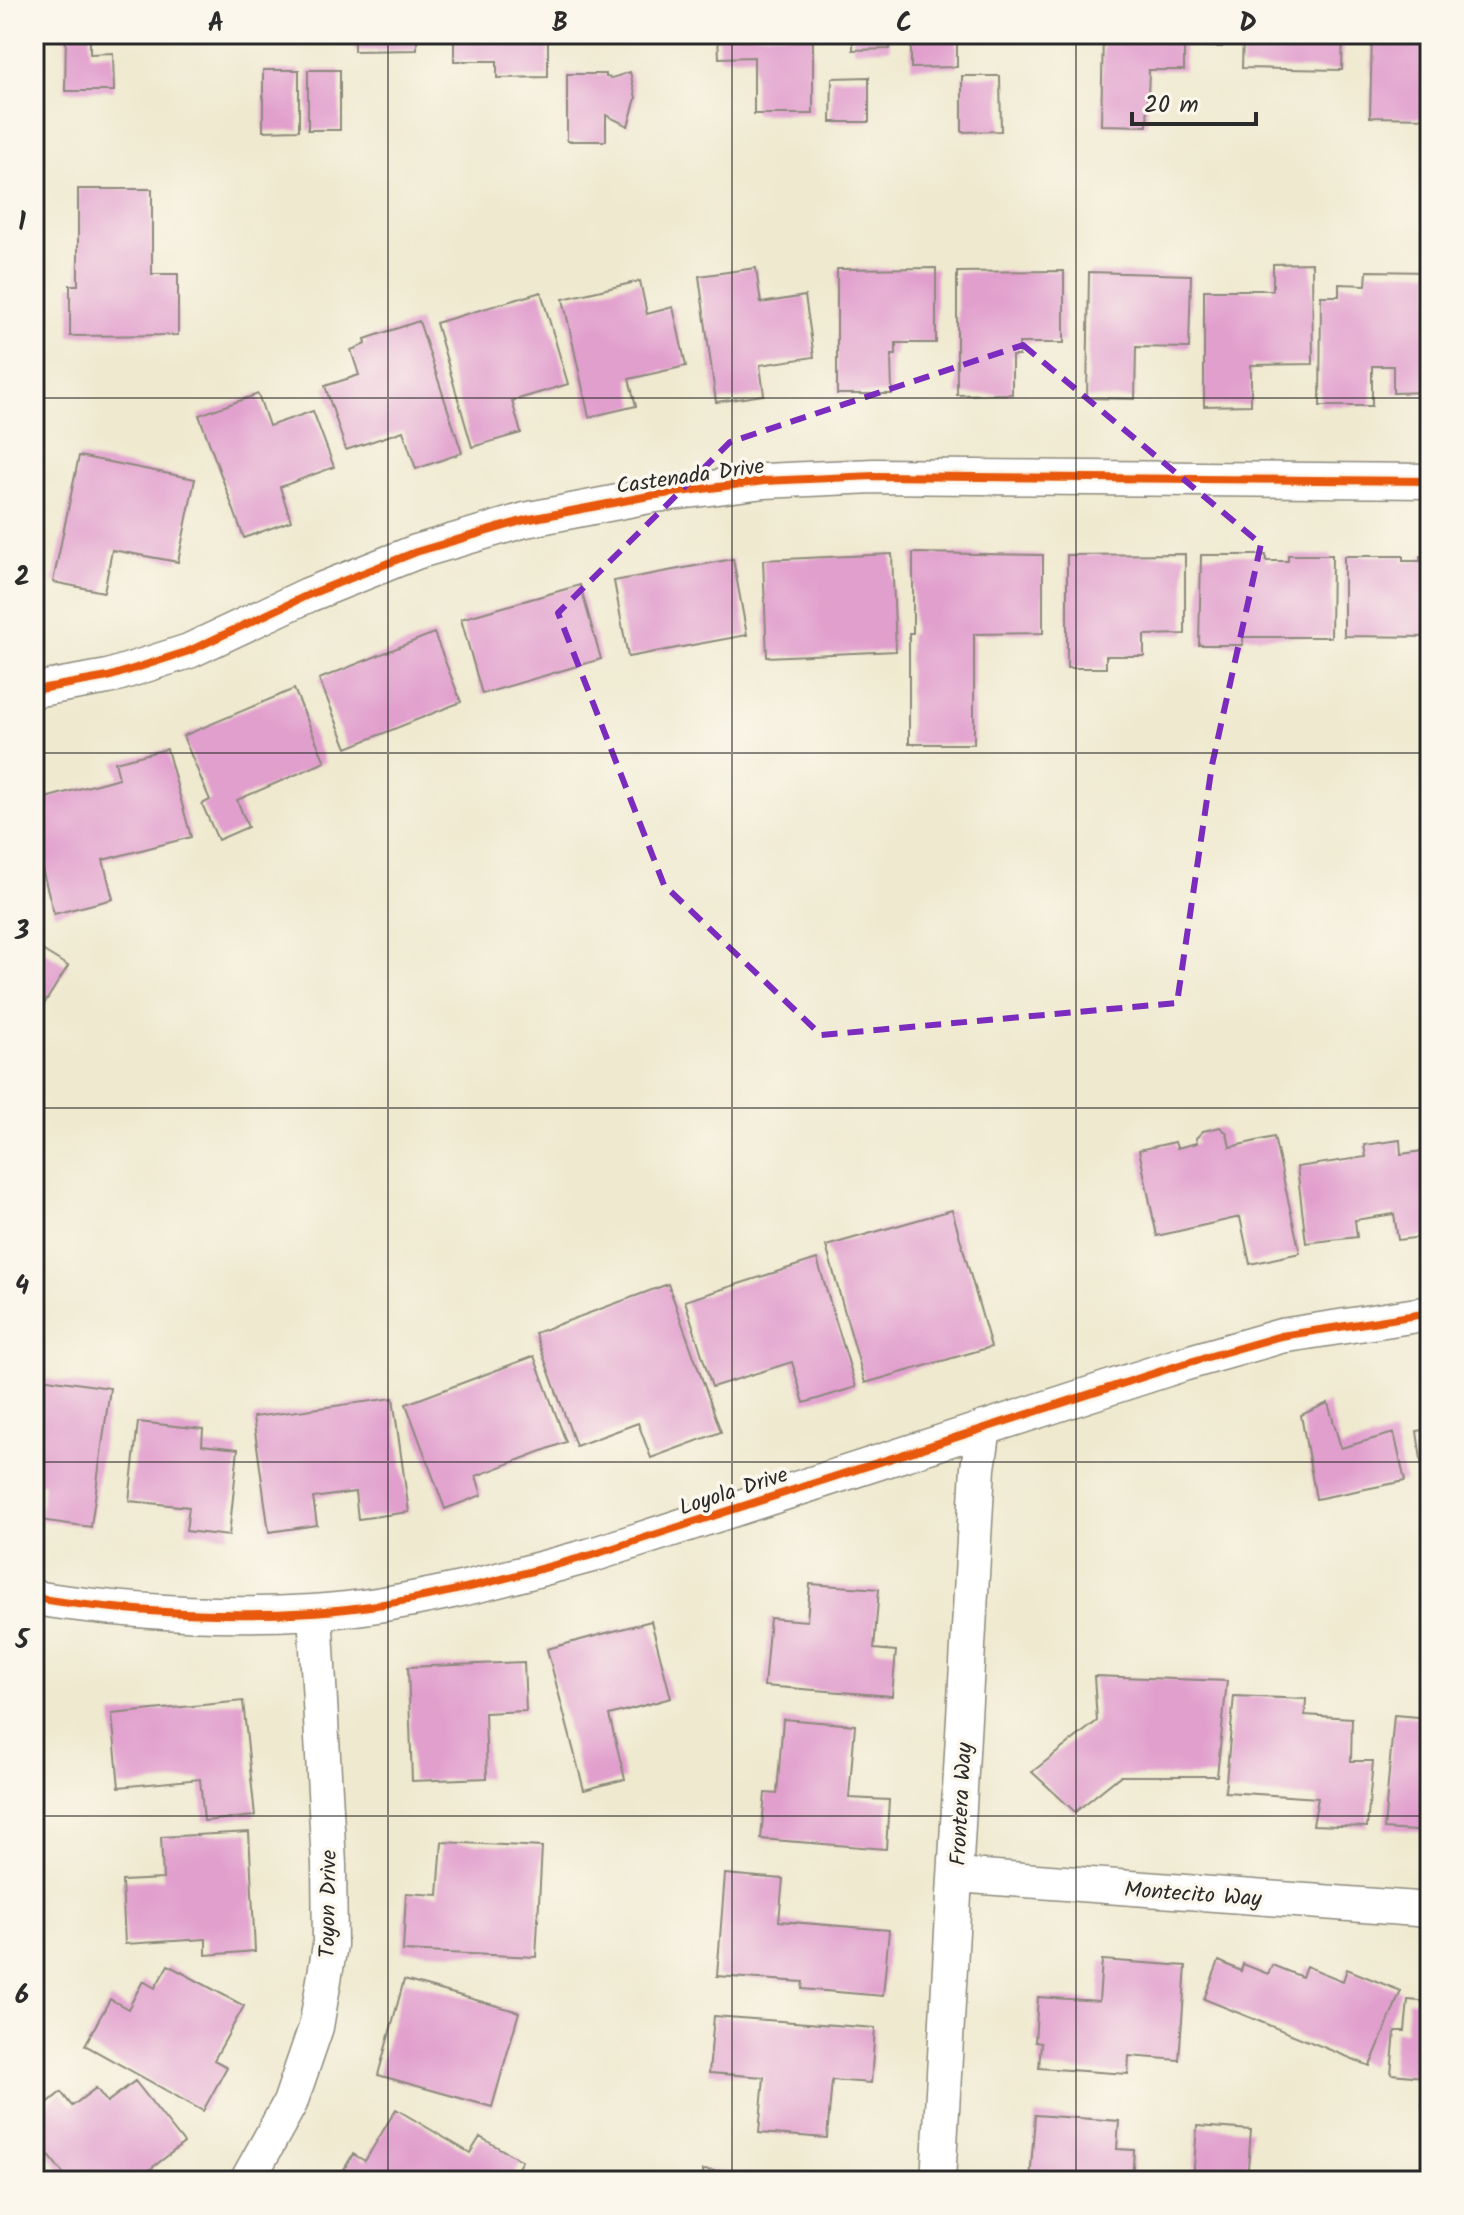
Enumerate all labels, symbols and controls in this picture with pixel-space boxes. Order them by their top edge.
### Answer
text: A [208,3,224,45]
text: B [552,3,568,45]
text: C [896,3,912,45]
text: D [1239,3,1257,45]
scale bar [1132,76,1256,126]
text: 20 m [1144,86,1199,125]
text: 1 [18,202,26,244]
street label: Castenada Drive [614,450,767,505]
text: 2 [14,557,30,599]
text: 3 [14,911,29,953]
text: 4 [15,1266,29,1308]
street label: Loyola Drive [675,1458,793,1526]
text: 5 [14,1620,30,1662]
street label: Frontera Way [942,1741,983,1867]
street label: Toyon Drive [311,1849,348,1959]
street label: Montecito Way [1123,1873,1263,1918]
text: 6 [15,1975,29,2017]

